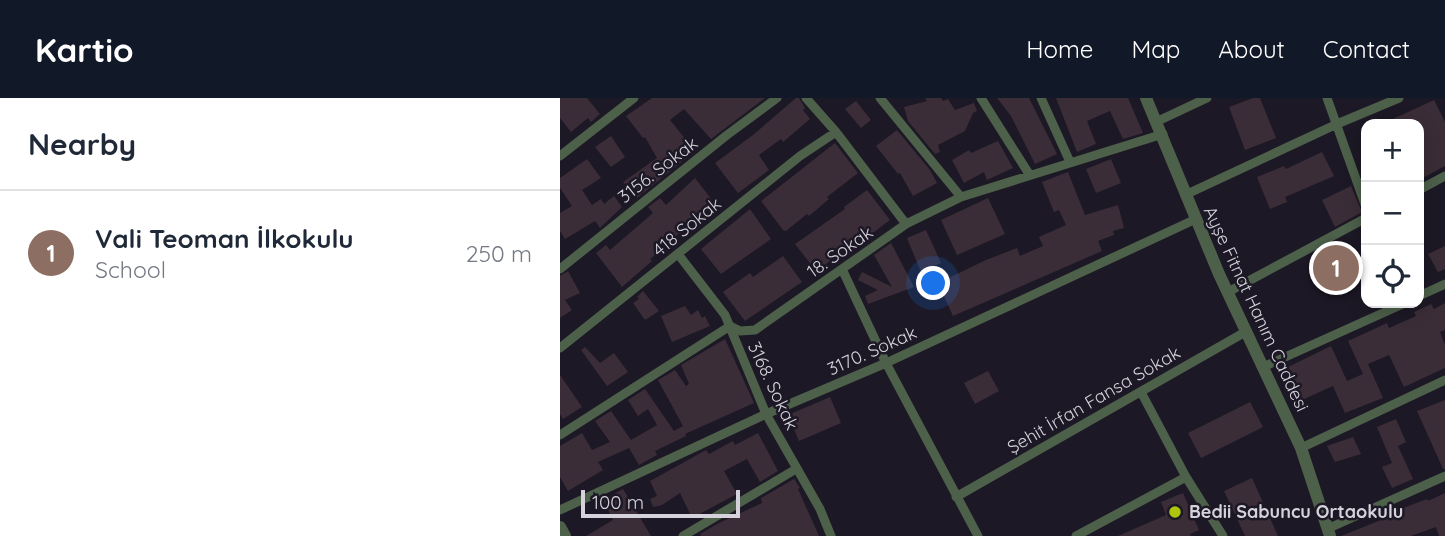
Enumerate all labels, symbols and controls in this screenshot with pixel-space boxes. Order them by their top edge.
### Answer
text: Kartio [35,29,134,70]
text: Home [1026,34,1093,64]
text: Map [1131,34,1180,64]
text: About [1218,34,1285,64]
text: Contact [1323,34,1410,64]
map controls [1361,119,1424,308]
button: + [1361,119,1424,182]
text: Nearby [28,125,136,163]
street label: 3156. Sokak [613,131,702,208]
button: − [1361,182,1424,245]
street label: 418 Sokak [648,192,726,261]
street label: Ayşe Fitnat Hanım Caddesi [1199,203,1314,415]
street label: 18. Sokak [802,220,877,283]
text: Vali Teoman İlkokulu [95,222,354,255]
text: 1 [47,239,55,268]
text: 250 m [466,239,532,268]
pin: 1 [1313,242,1359,294]
button: locate [1361,245,1424,308]
text: School [95,255,166,284]
your location [916,266,950,300]
street label: 3170. Sokak [824,321,920,380]
street label: 3168. Sokak [743,338,804,434]
street label: Şehit İrfan Fansa Sokak [1003,341,1184,459]
scale bar [581,487,740,519]
text: 100 m [592,490,644,514]
place label: Bedii Sabuncu Ortaokulu [1189,500,1403,523]
marker: Bedii Sabuncu Ortaokulu [1167,504,1183,520]

